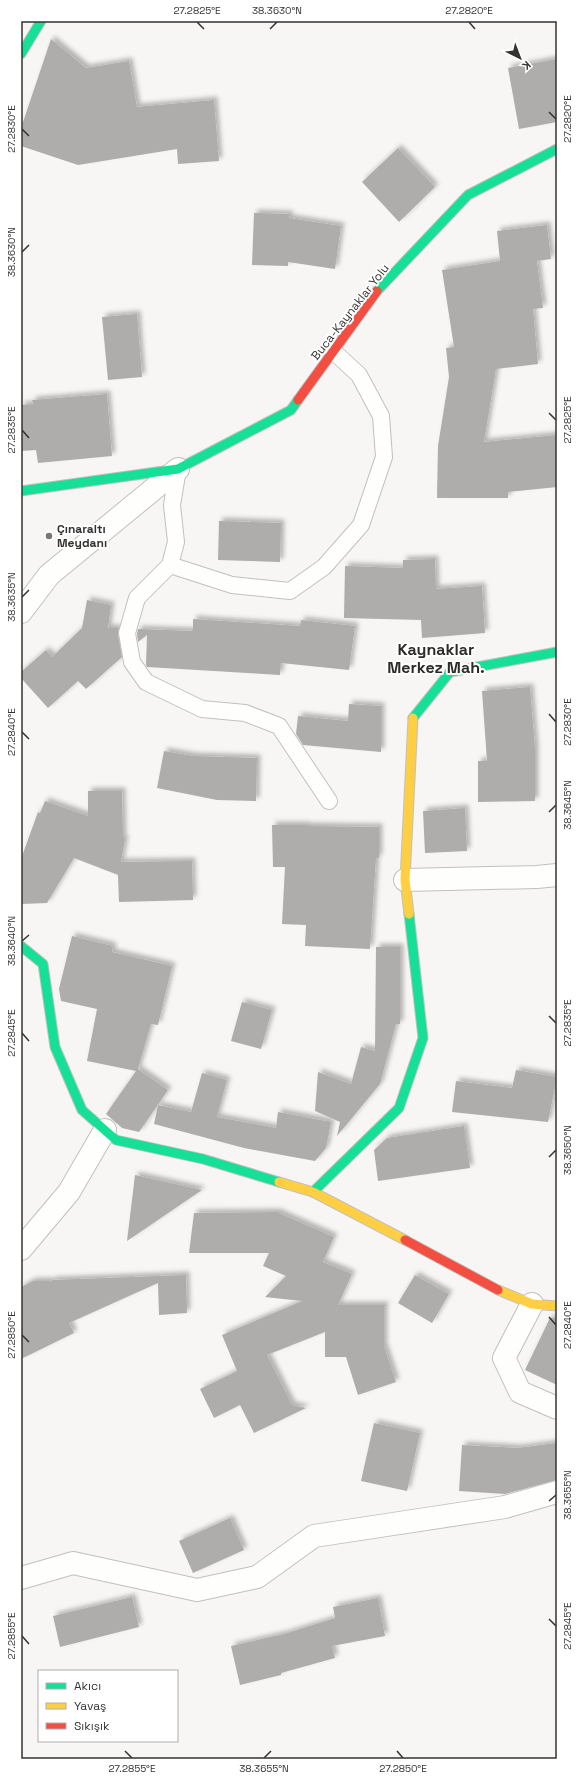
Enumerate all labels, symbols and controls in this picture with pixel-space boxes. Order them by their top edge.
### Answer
text: 27.2825°E [173,4,221,17]
text: 38.3630°N [252,4,302,17]
text: 27.2820°E [445,4,493,17]
north arrow [500,38,540,78]
text: K [519,58,534,73]
text: 27.2820°E [561,95,574,143]
text: 27.2830°E [5,105,18,153]
text: 38.3630°N [5,227,18,277]
street label: Buca-Kaynaklar Yolu [307,261,393,363]
text: 27.2825°E [561,396,574,444]
text: 27.2835°E [5,406,18,454]
place label: Çınaraltı Meydanı [57,521,107,551]
marker: Çınaraltı Meydanı [44,531,54,541]
text: 38.3635°N [5,572,18,622]
district label: Kaynaklar Merkez Mah. [387,639,485,678]
text: 27.2830°E [561,698,574,746]
text: 27.2840°E [5,708,18,756]
text: 38.3645°N [561,780,574,830]
text: 38.3640°N [5,916,18,966]
text: 27.2835°E [561,999,574,1047]
text: 27.2845°E [5,1009,18,1057]
text: 38.3650°N [561,1125,574,1175]
text: 27.2840°E [561,1301,574,1349]
text: 27.2850°E [5,1311,18,1359]
text: 38.3655°N [561,1470,574,1520]
text: 27.2845°E [561,1602,574,1650]
text: 27.2855°E [5,1612,18,1660]
legend [38,1670,178,1742]
text: Akıcı [74,1678,101,1694]
text: Yavaş [74,1698,106,1714]
text: Sıkışık [74,1718,110,1734]
text: 27.2855°E [108,1762,156,1775]
text: 38.3655°N [239,1762,289,1775]
text: 27.2850°E [379,1762,427,1775]

